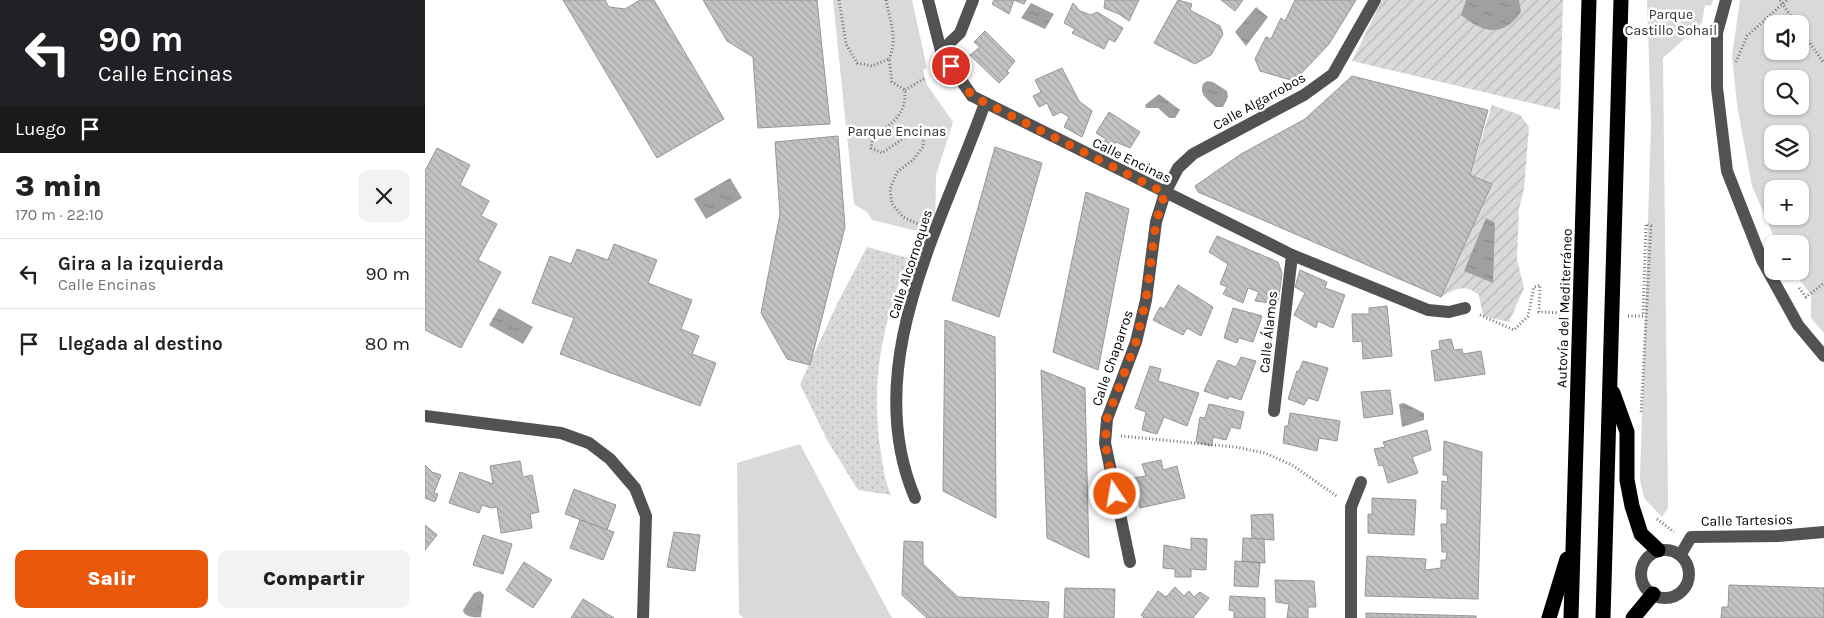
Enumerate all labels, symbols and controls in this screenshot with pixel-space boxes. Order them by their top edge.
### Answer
park label: Parque Castillo Sohail [1625,6,1717,39]
map controls [1764,15,1809,280]
button: sound [1764,15,1809,60]
text: 90 m [98,19,184,60]
icon: left [15,20,80,85]
pin [930,45,972,87]
icon: arrive [937,52,965,80]
text: Calle Encinas [98,61,233,87]
street label: Calle Algarrobos [1210,69,1309,134]
button: search [1764,70,1809,115]
icon: arrive [76,115,104,143]
text: Luego [15,118,66,140]
park label: Parque Encinas [848,123,946,140]
button: layers [1764,125,1809,170]
street label: Calle Encinas [1089,134,1174,187]
text: 3 min [15,168,102,204]
button: close [358,170,410,222]
button: + [1764,180,1809,225]
text: 170 m · 22:10 [15,205,104,224]
street label: Calle Alcornoques [885,207,936,321]
street label: Autovía del Mediterráneo [1553,228,1576,388]
button: − [1764,235,1809,280]
text: Gira a la izquierda [58,253,224,275]
icon: left [15,260,43,288]
text: 90 m [365,263,410,285]
text: Calle Encinas [58,275,156,294]
street label: Calle Álamos [1255,290,1281,374]
street label: Calle Chaparros [1088,308,1137,408]
icon: arrive [15,330,43,358]
text: Llegada al destino [58,333,223,355]
text: 80 m [365,333,410,355]
position arrow [1088,467,1140,519]
street label: Calle Tartesios [1701,511,1793,530]
button: Salir [15,550,208,608]
button: Compartir [218,550,410,608]

